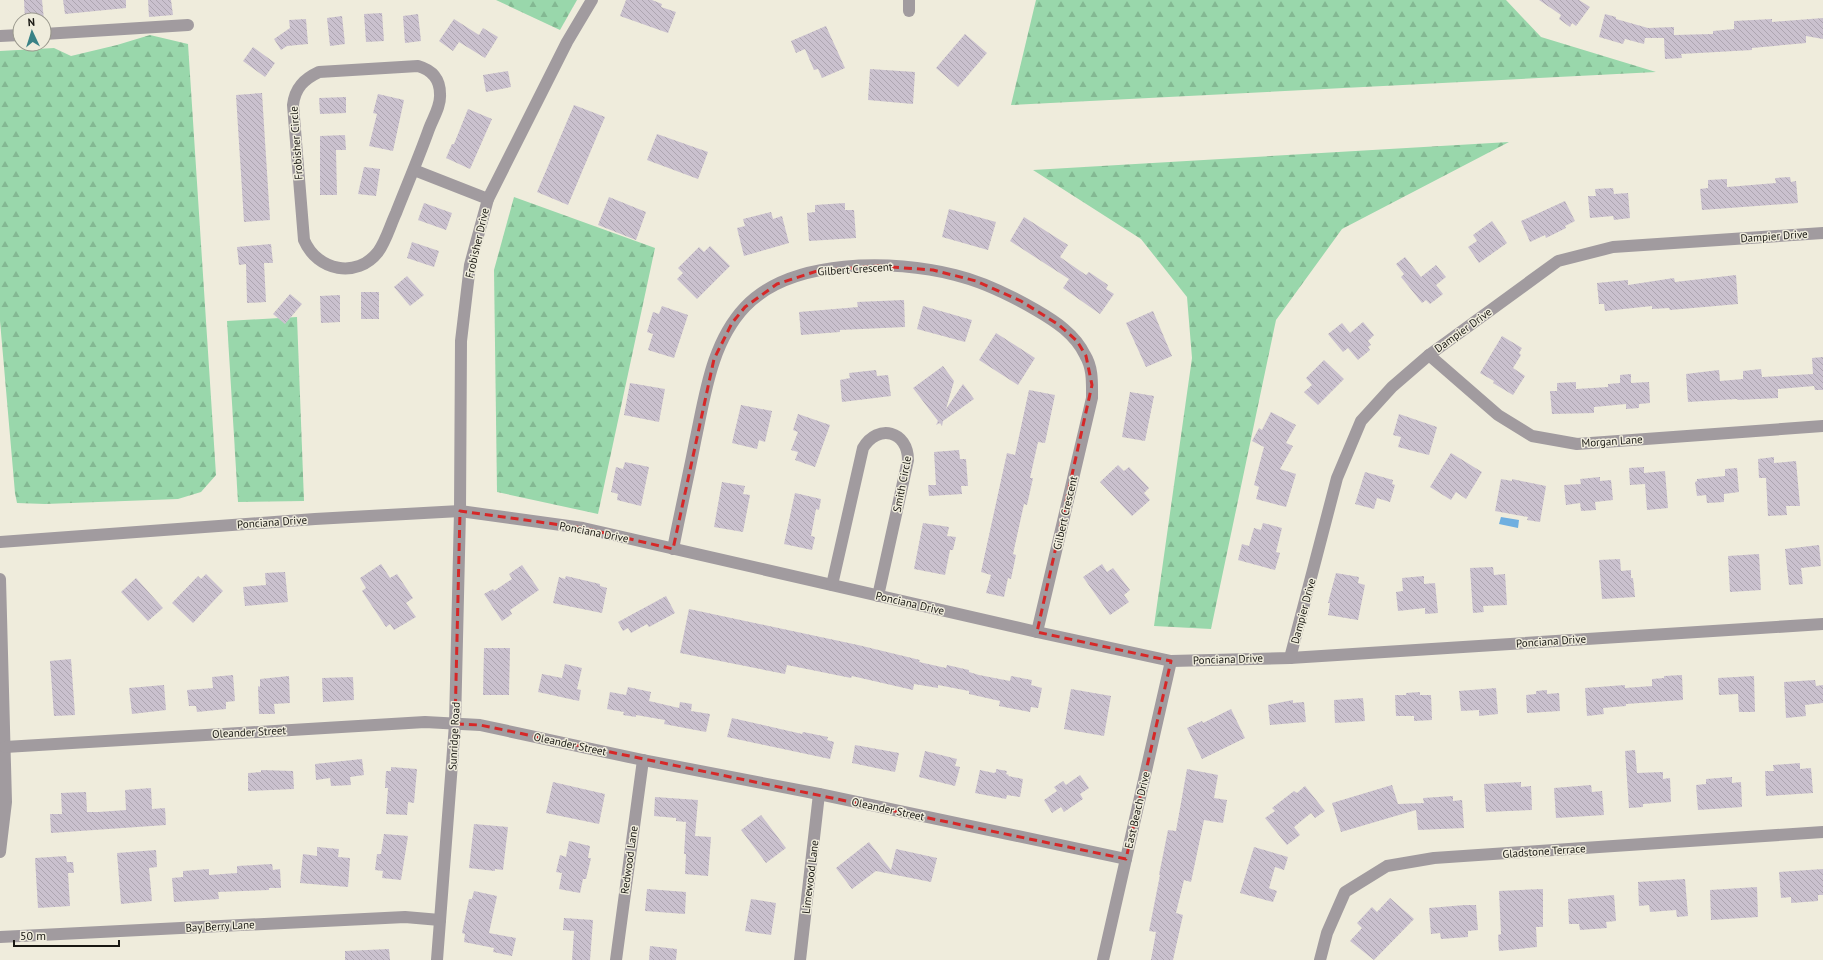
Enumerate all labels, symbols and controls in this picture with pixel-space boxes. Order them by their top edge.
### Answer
north arrow [12,12,52,52]
text: N [27,15,35,29]
street label: Frobisher Circle [286,105,306,180]
street label: Frobisher Drive [462,206,492,280]
street label: Dampier Drive [1740,227,1809,245]
street label: Gilbert Crescent [817,259,893,279]
street label: Dampier Drive [1432,304,1495,355]
street label: Morgan Lane [1581,432,1643,450]
street label: Smith Circle [890,454,914,513]
street label: Gilbert Crescent [1050,475,1080,551]
street label: Ponciana Drive [237,513,308,531]
street label: Ponciana Drive [558,518,630,546]
street label: Dampier Drive [1288,576,1319,645]
street label: Ponciana Drive [874,588,946,618]
street label: Ponciana Drive [1516,632,1587,650]
street label: Ponciana Drive [1193,651,1264,667]
street label: Sunridge Road [445,702,463,770]
street label: Oleander Street [212,723,287,741]
street label: Oleander Street [532,729,608,759]
street label: East Beach Drive [1121,770,1153,850]
street label: Oleander Street [850,794,926,824]
street label: Redwood Lane [617,825,641,895]
street label: Limewood Lane [799,839,822,915]
street label: Gladstone Terrace [1502,841,1586,861]
street label: Bay Berry Lane [185,917,255,935]
scale bar [14,922,119,948]
text: 50 m [20,928,46,943]

